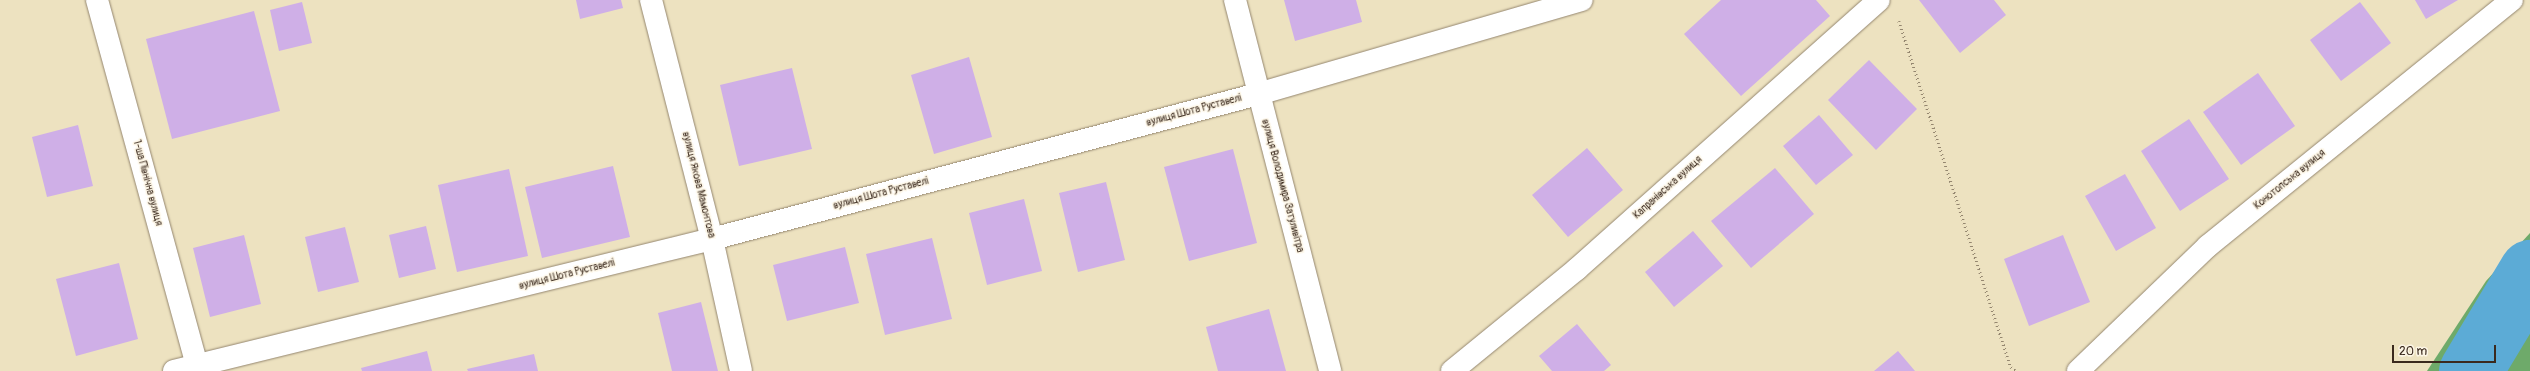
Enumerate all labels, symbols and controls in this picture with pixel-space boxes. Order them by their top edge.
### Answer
street label: вулиця Шота Руставелі [1145,93,1243,129]
street label: вулиця Володимира Затуливітра [1258,118,1306,254]
street label: вулиця Якова Мамонтова [679,131,717,239]
street label: 1-ша Північна вулиця [130,139,164,227]
street label: Конотопська вулиця [2252,147,2328,213]
street label: Капранівська вулиця [1631,154,1705,222]
street label: вулиця Шота Руставелі [832,176,930,212]
street label: вулиця Шота Руставелі [518,257,616,293]
scale bar [2394,337,2498,363]
text: 20 m [2399,344,2427,359]

